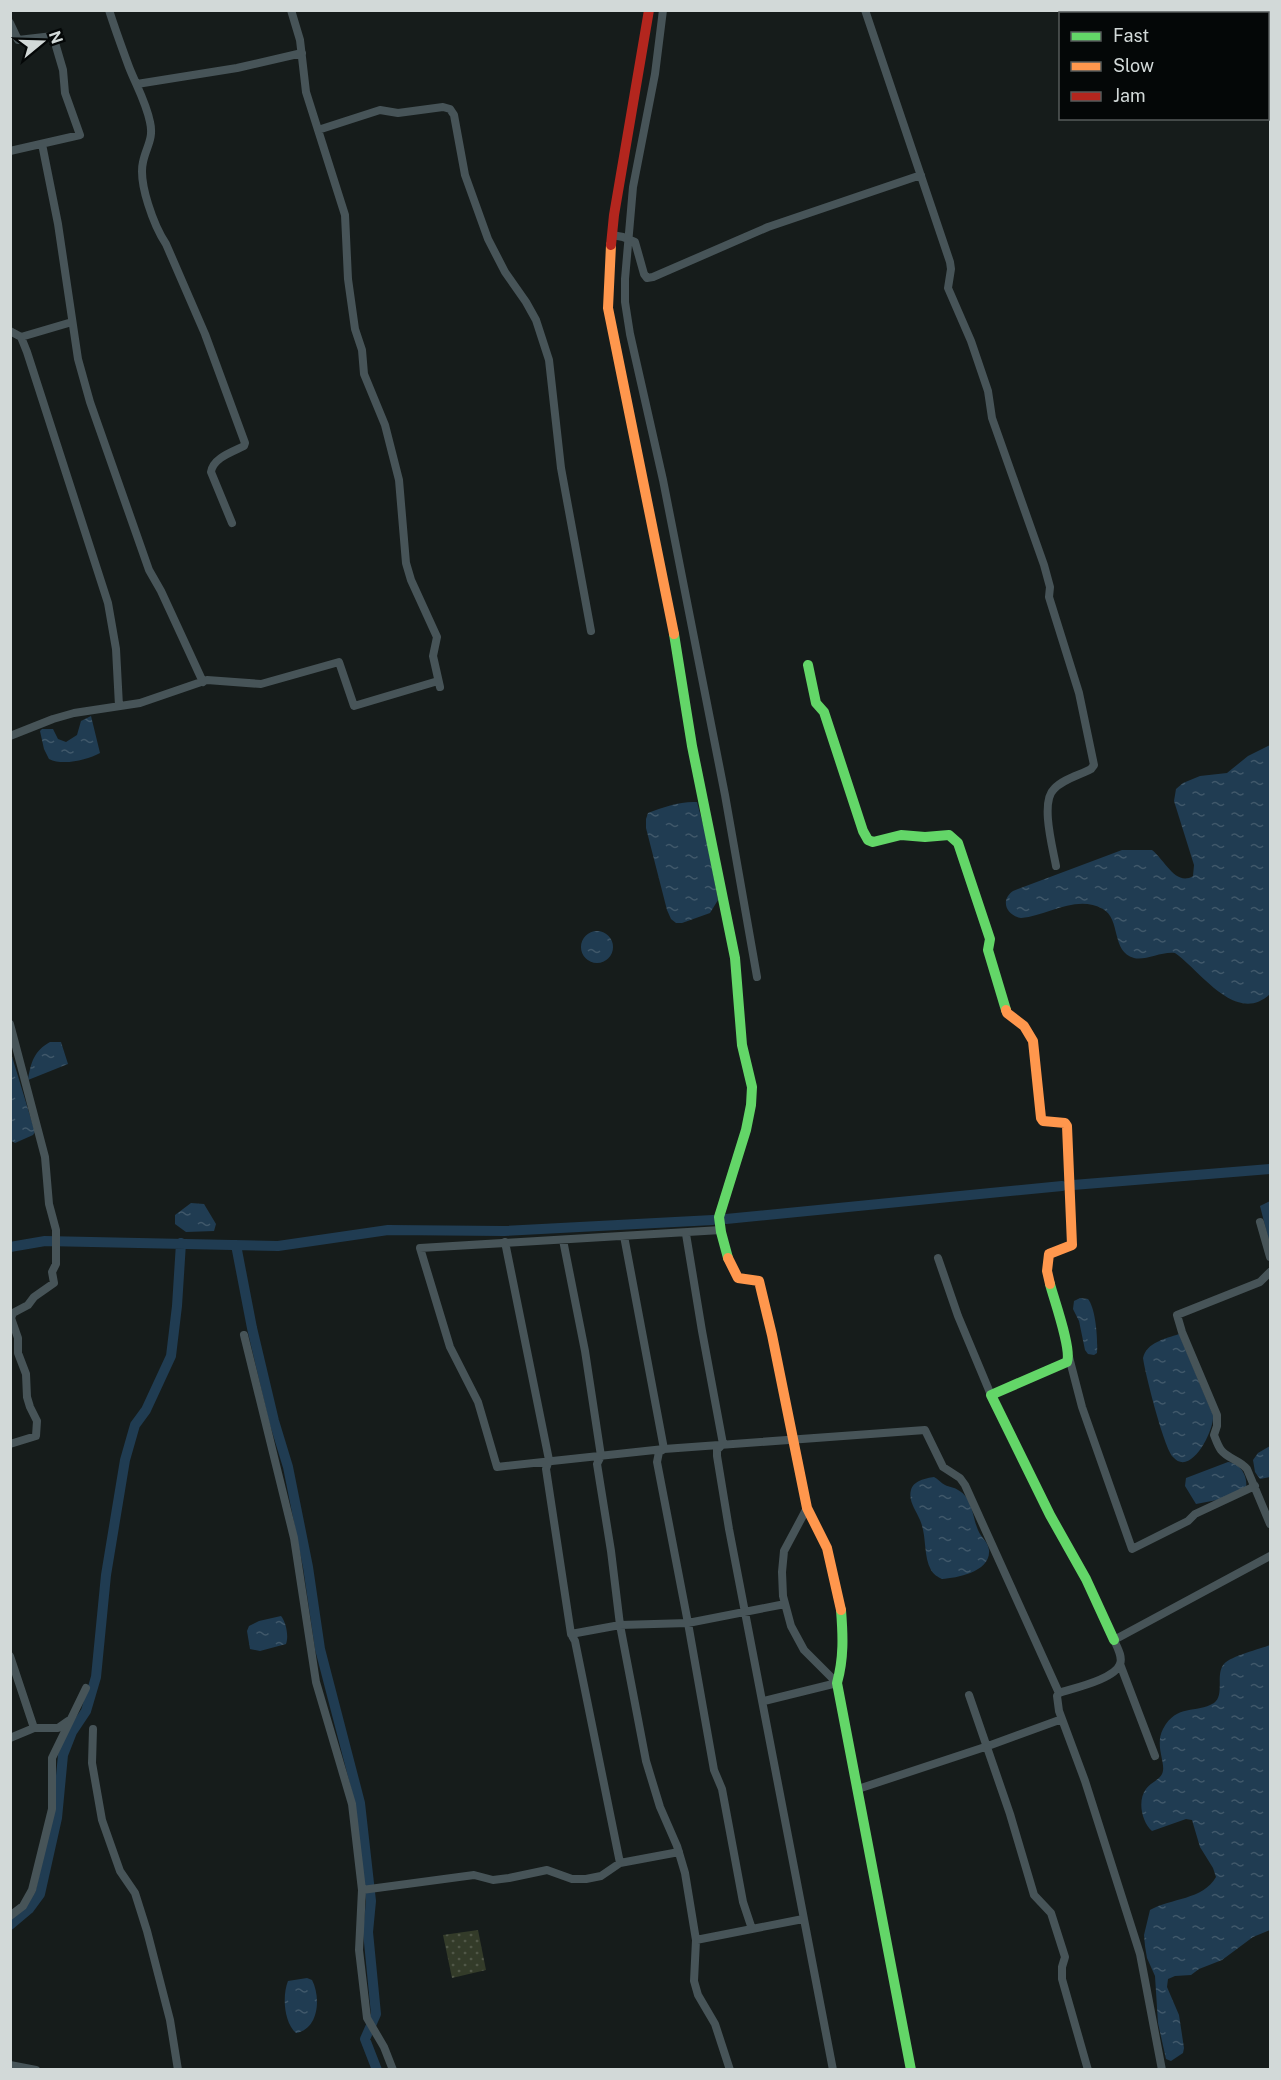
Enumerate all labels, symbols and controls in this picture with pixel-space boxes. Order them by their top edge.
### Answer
north arrow [12,12,72,72]
legend [1059,12,1269,120]
text: Fast [1113,25,1149,46]
text: N [45,28,67,46]
text: Slow [1113,55,1154,76]
text: Jam [1113,85,1146,106]

